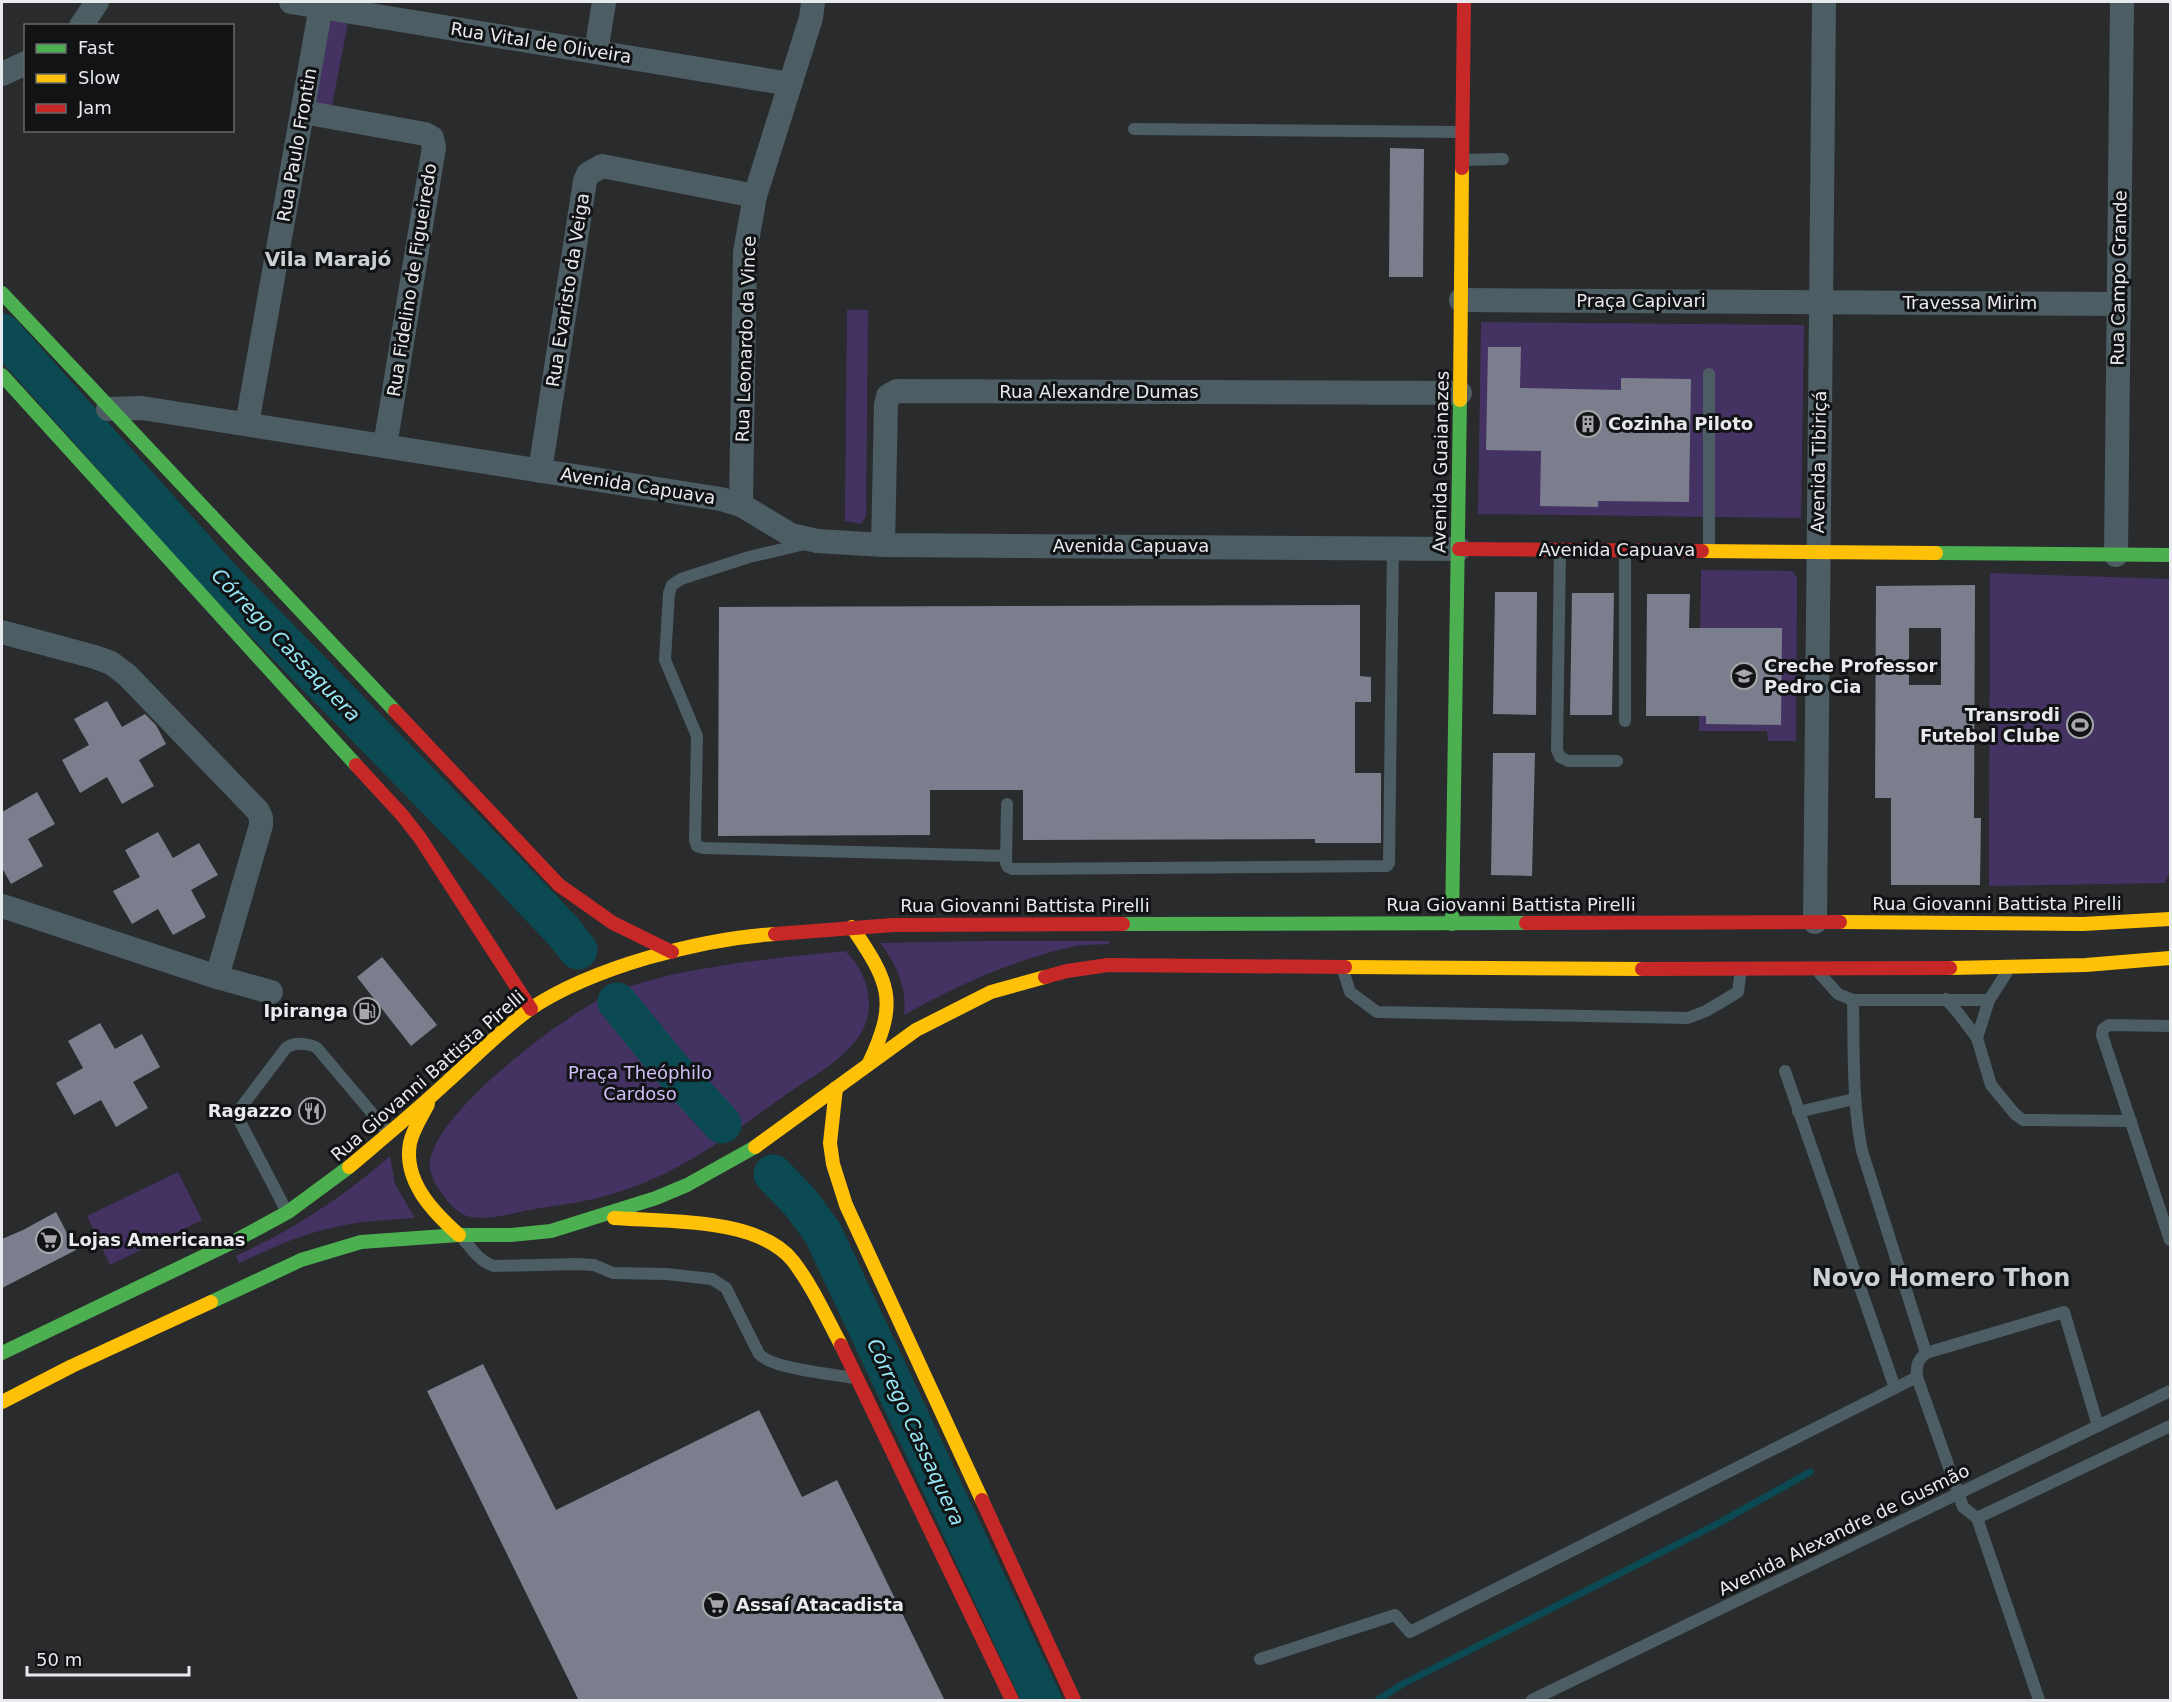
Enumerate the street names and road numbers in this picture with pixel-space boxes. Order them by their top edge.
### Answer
street label: Rua Vital de Oliveira [449,18,633,67]
street label: Rua Paulo Frontin [273,66,320,224]
street label: Rua Fidelino de Figueiredo [383,162,440,398]
street label: Rua Campo Grande [2106,190,2131,366]
street label: Rua Evaristo da Veiga [542,191,593,388]
street label: Rua Leonardo da Vince [731,235,760,443]
street label: Praça Capivari [1576,290,1706,311]
street label: Travessa Mirim [1902,292,2037,313]
street label: Avenida Guaianazes [1428,371,1453,553]
street label: Rua Alexandre Dumas [999,381,1199,402]
street label: Avenida Tibiriçá [1807,390,1830,534]
street label: Avenida Capuava [559,463,717,508]
street label: Avenida Capuava [1053,535,1209,556]
street label: Avenida Capuava [1539,539,1695,560]
street label: Rua Giovanni Battista Pirelli [1872,893,2122,914]
street label: Rua Giovanni Battista Pirelli [1386,894,1636,915]
street label: Rua Giovanni Battista Pirelli [900,895,1150,916]
street label: Rua Giovanni Battista Pirelli [327,986,529,1165]
street label: Avenida Alexandre de Gusmão [1715,1460,1973,1600]

